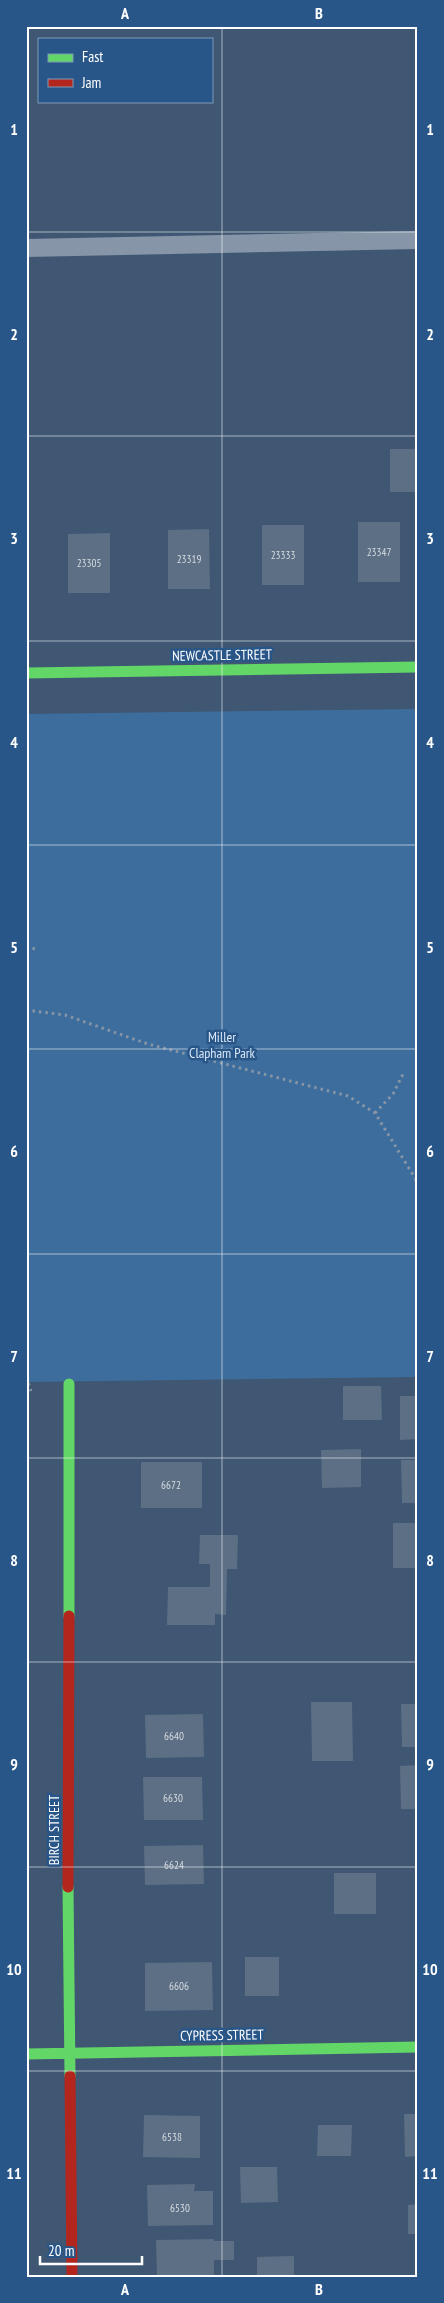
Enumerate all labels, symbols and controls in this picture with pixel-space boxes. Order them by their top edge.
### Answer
text: A [120,3,130,23]
text: B [315,3,323,23]
legend [38,38,212,102]
text: Fast [82,47,103,66]
text: Jam [81,73,101,92]
text: 1 [10,119,18,139]
text: 1 [426,119,434,139]
text: 2 [10,324,18,344]
text: 2 [426,324,434,344]
text: 3 [10,528,18,548]
text: 3 [426,528,434,548]
house number: 23347 [367,545,391,559]
house number: 23333 [271,548,295,562]
house number: 23319 [177,552,201,566]
house number: 23305 [77,556,101,570]
street label: NEWCASTLE STREET [172,645,273,665]
text: 4 [10,732,18,752]
text: 4 [426,732,434,752]
text: 5 [10,937,18,957]
text: 5 [426,937,434,957]
park label: Miller Clapham Park [189,1028,256,1062]
text: 6 [10,1141,18,1161]
text: 6 [426,1141,434,1161]
text: 7 [10,1346,18,1366]
text: 7 [426,1346,434,1366]
house number: 6672 [161,1478,181,1492]
text: 8 [10,1550,18,1570]
text: 8 [426,1550,434,1570]
house number: 6640 [164,1729,184,1743]
text: 9 [10,1754,18,1774]
text: 9 [426,1754,434,1774]
house number: 6630 [163,1791,183,1805]
street label: BIRCH STREET [45,1794,63,1865]
house number: 6624 [164,1858,184,1872]
text: 10 [6,1959,22,1979]
text: 10 [422,1959,438,1979]
house number: 6606 [169,1979,189,1993]
street label: CYPRESS STREET [180,2025,265,2045]
house number: 6538 [162,2130,182,2144]
text: 11 [6,2163,22,2183]
text: 11 [422,2163,438,2183]
house number: 6530 [170,2201,190,2215]
scale bar [40,2233,142,2265]
text: 20 m [48,2241,74,2260]
text: A [120,2279,130,2299]
text: B [315,2279,323,2299]

